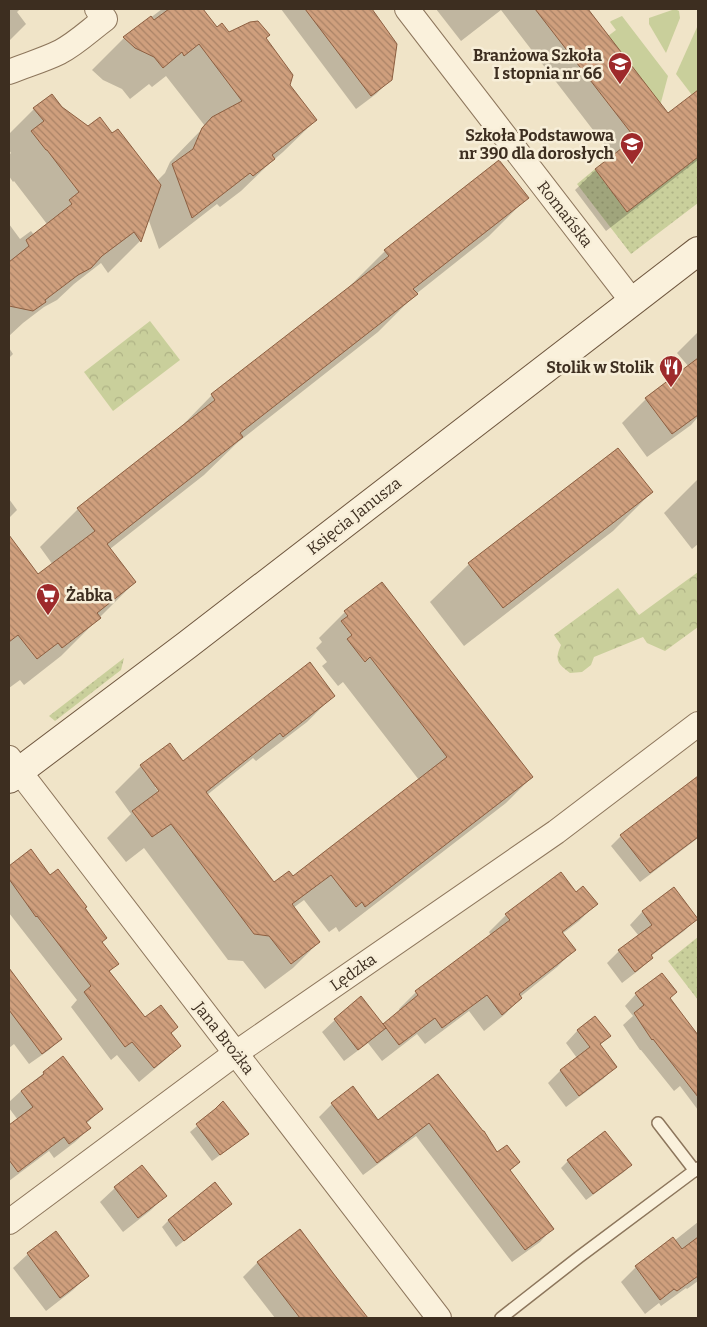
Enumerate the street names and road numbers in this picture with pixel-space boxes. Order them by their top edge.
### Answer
street label: Romańska [533,177,597,251]
street label: Księcia Janusza [303,473,405,559]
street label: Lędzka [326,949,380,995]
street label: Jana Brożka [189,997,258,1078]

